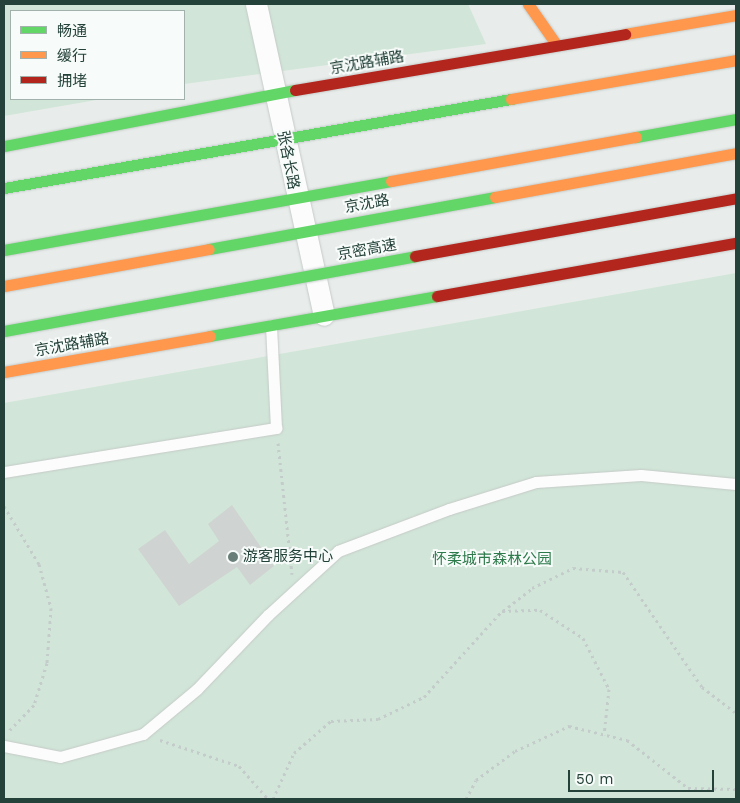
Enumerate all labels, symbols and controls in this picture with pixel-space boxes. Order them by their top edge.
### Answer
legend [10,10,185,100]
text: 畅通 [57,22,87,40]
text: 缓行 [57,47,87,65]
street label: 京沈路辅路 [329,48,405,78]
text: 拥堵 [57,72,87,90]
street label: 张各长路 [273,129,303,191]
street label: 京沈路 [343,191,391,217]
street label: 京密高速 [336,236,398,264]
street label: 京沈路辅路 [34,330,110,360]
place label: 游客服务中心 [243,548,333,566]
marker: 游客服务中心 [227,551,239,563]
park label: 怀柔城市森林公园 [432,551,552,569]
scale bar [570,760,716,792]
text: 50 m [576,770,613,788]

